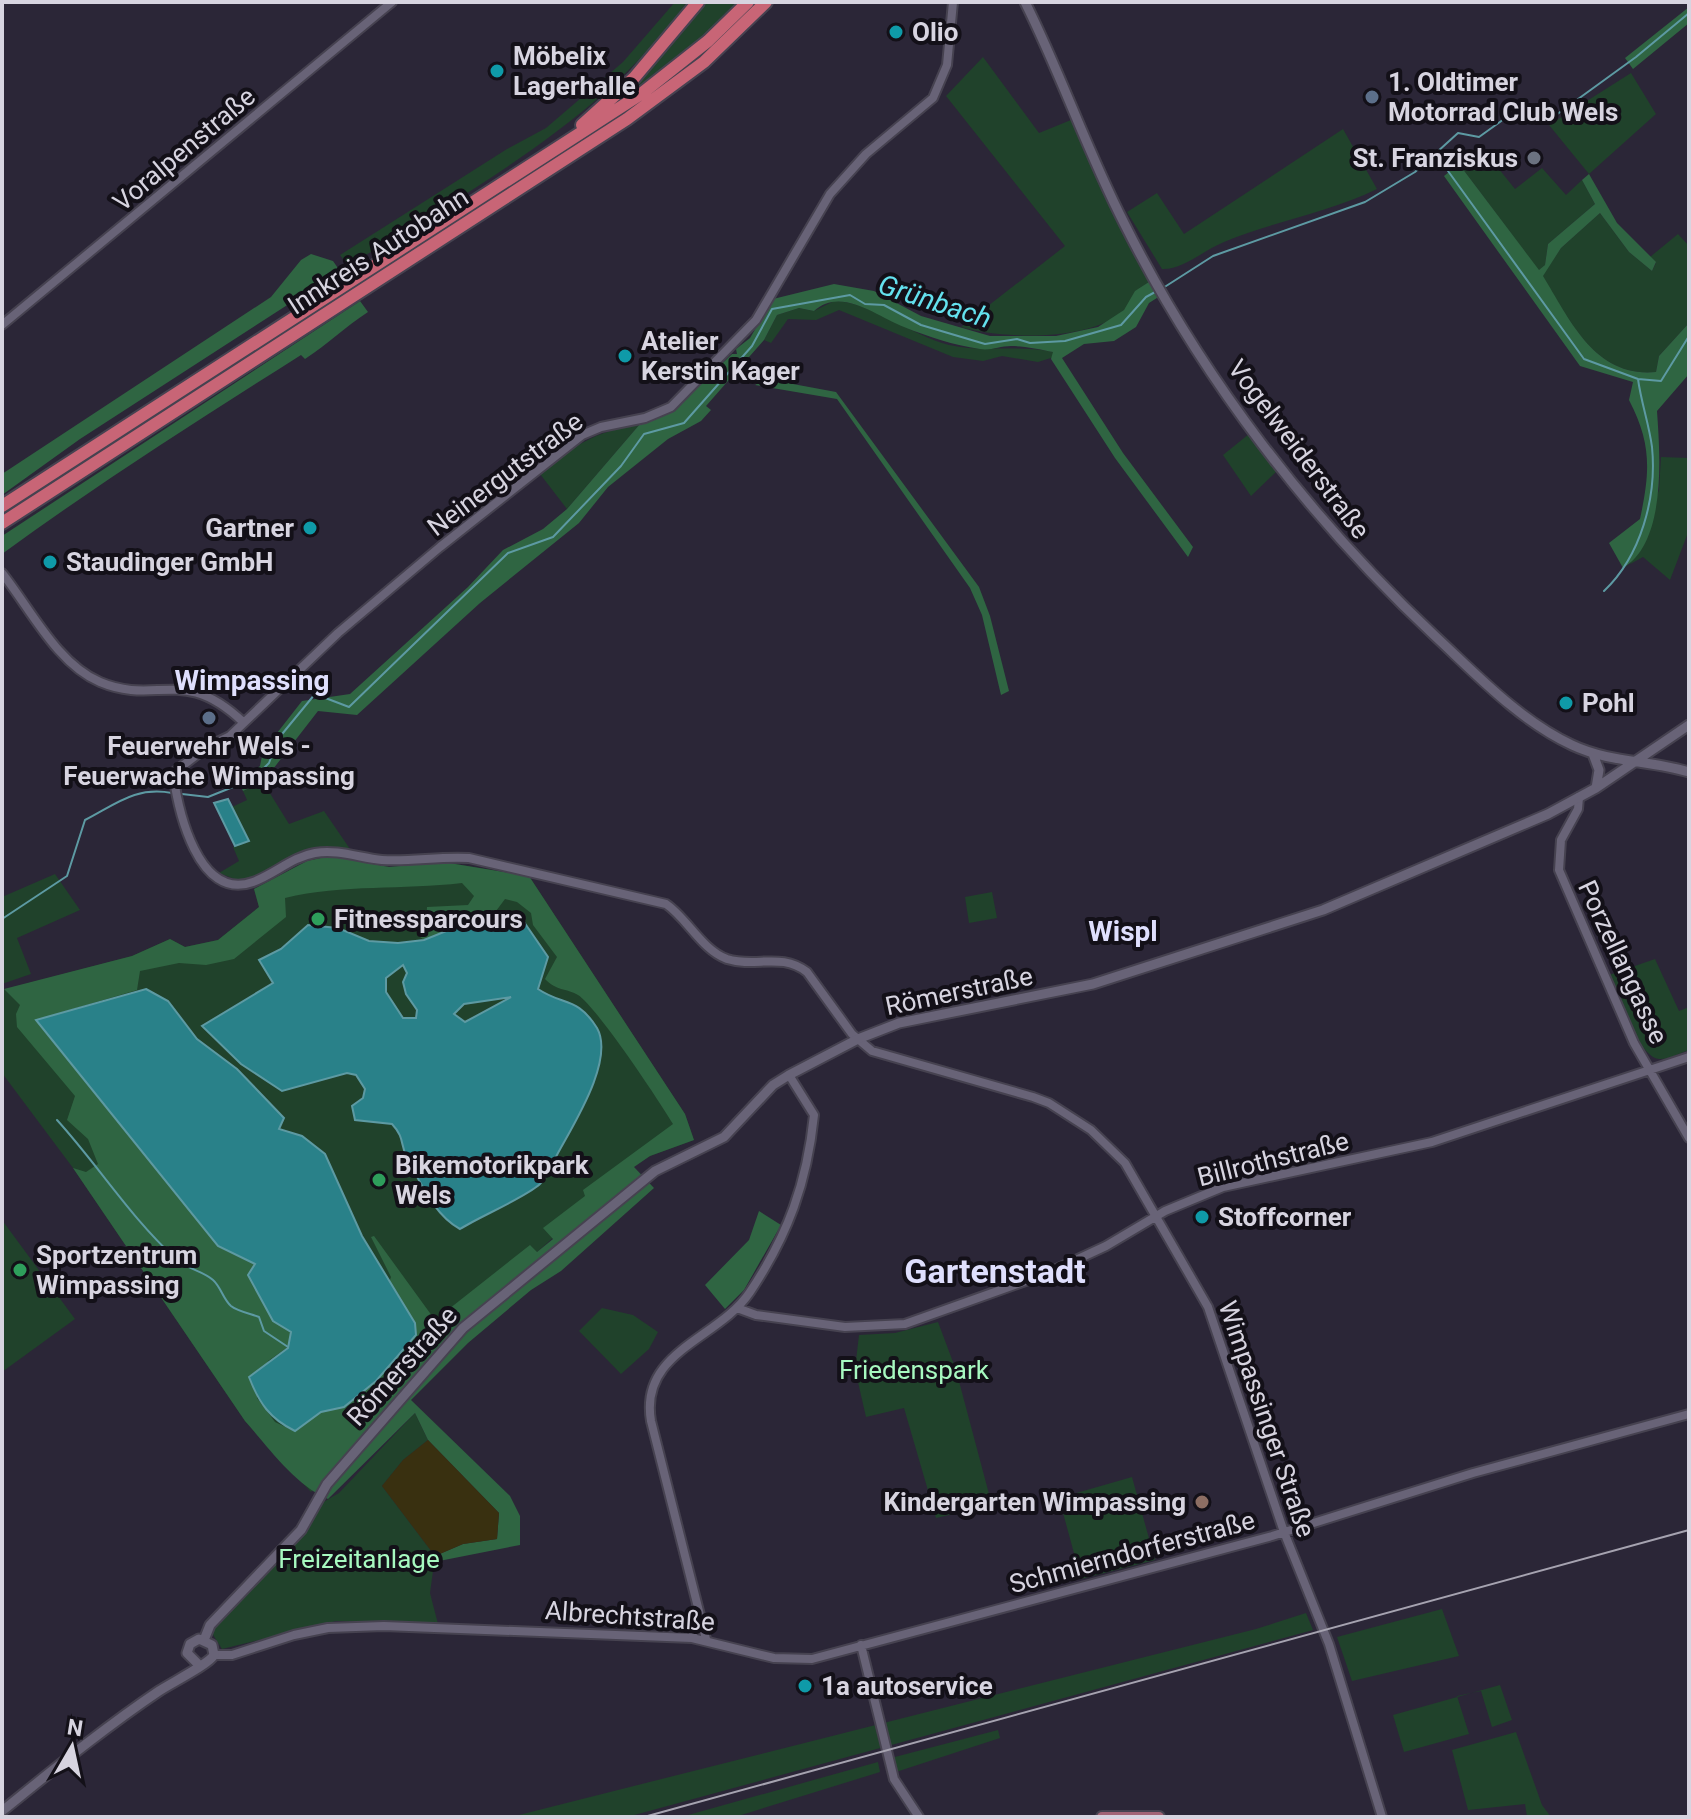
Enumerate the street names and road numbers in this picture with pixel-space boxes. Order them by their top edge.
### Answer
street label: Voralpenstraße [107,81,261,217]
street label: Innkreis Autobahn [282,181,474,321]
street label: Vogelweiderstraße [1222,354,1376,544]
street label: Neinergutstraße [422,406,588,542]
street label: Porzellangasse [1572,876,1674,1048]
street label: Römerstraße [883,961,1035,1021]
street label: Billrothstraße [1194,1126,1352,1192]
street label: Wimpassinger Straße [1212,1297,1322,1541]
street label: Römerstraße [341,1300,463,1432]
street label: Schmierndorferstraße [1006,1505,1258,1599]
street label: Albrechtstraße [544,1595,716,1637]

